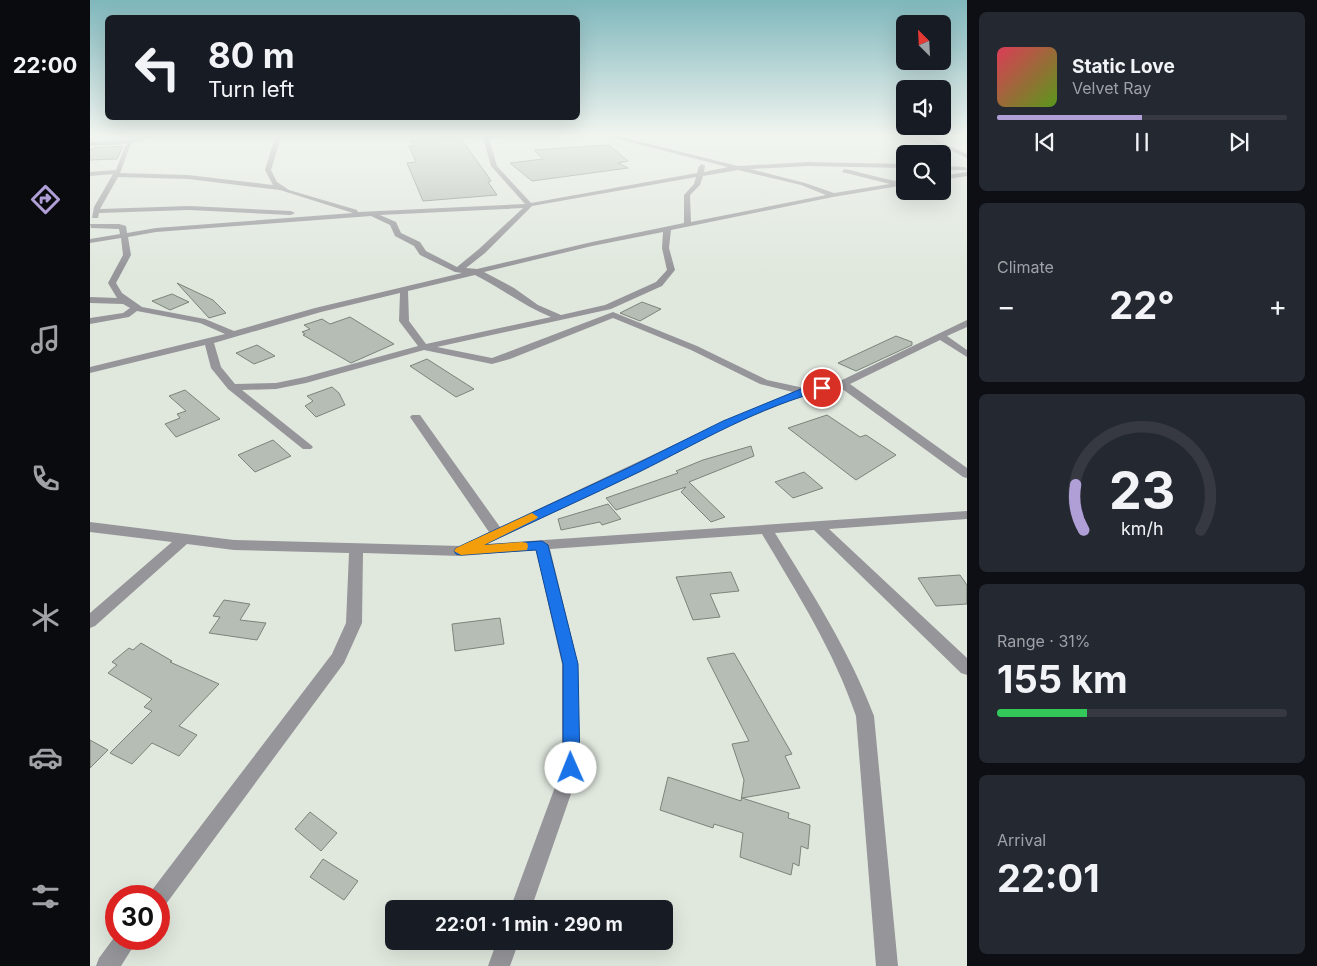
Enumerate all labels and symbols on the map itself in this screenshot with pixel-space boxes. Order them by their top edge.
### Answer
north arrow [896,15,951,70]
pin [801,367,843,409]
position arrow [544,741,596,793]
speed limit sign: 30 [105,885,170,950]

